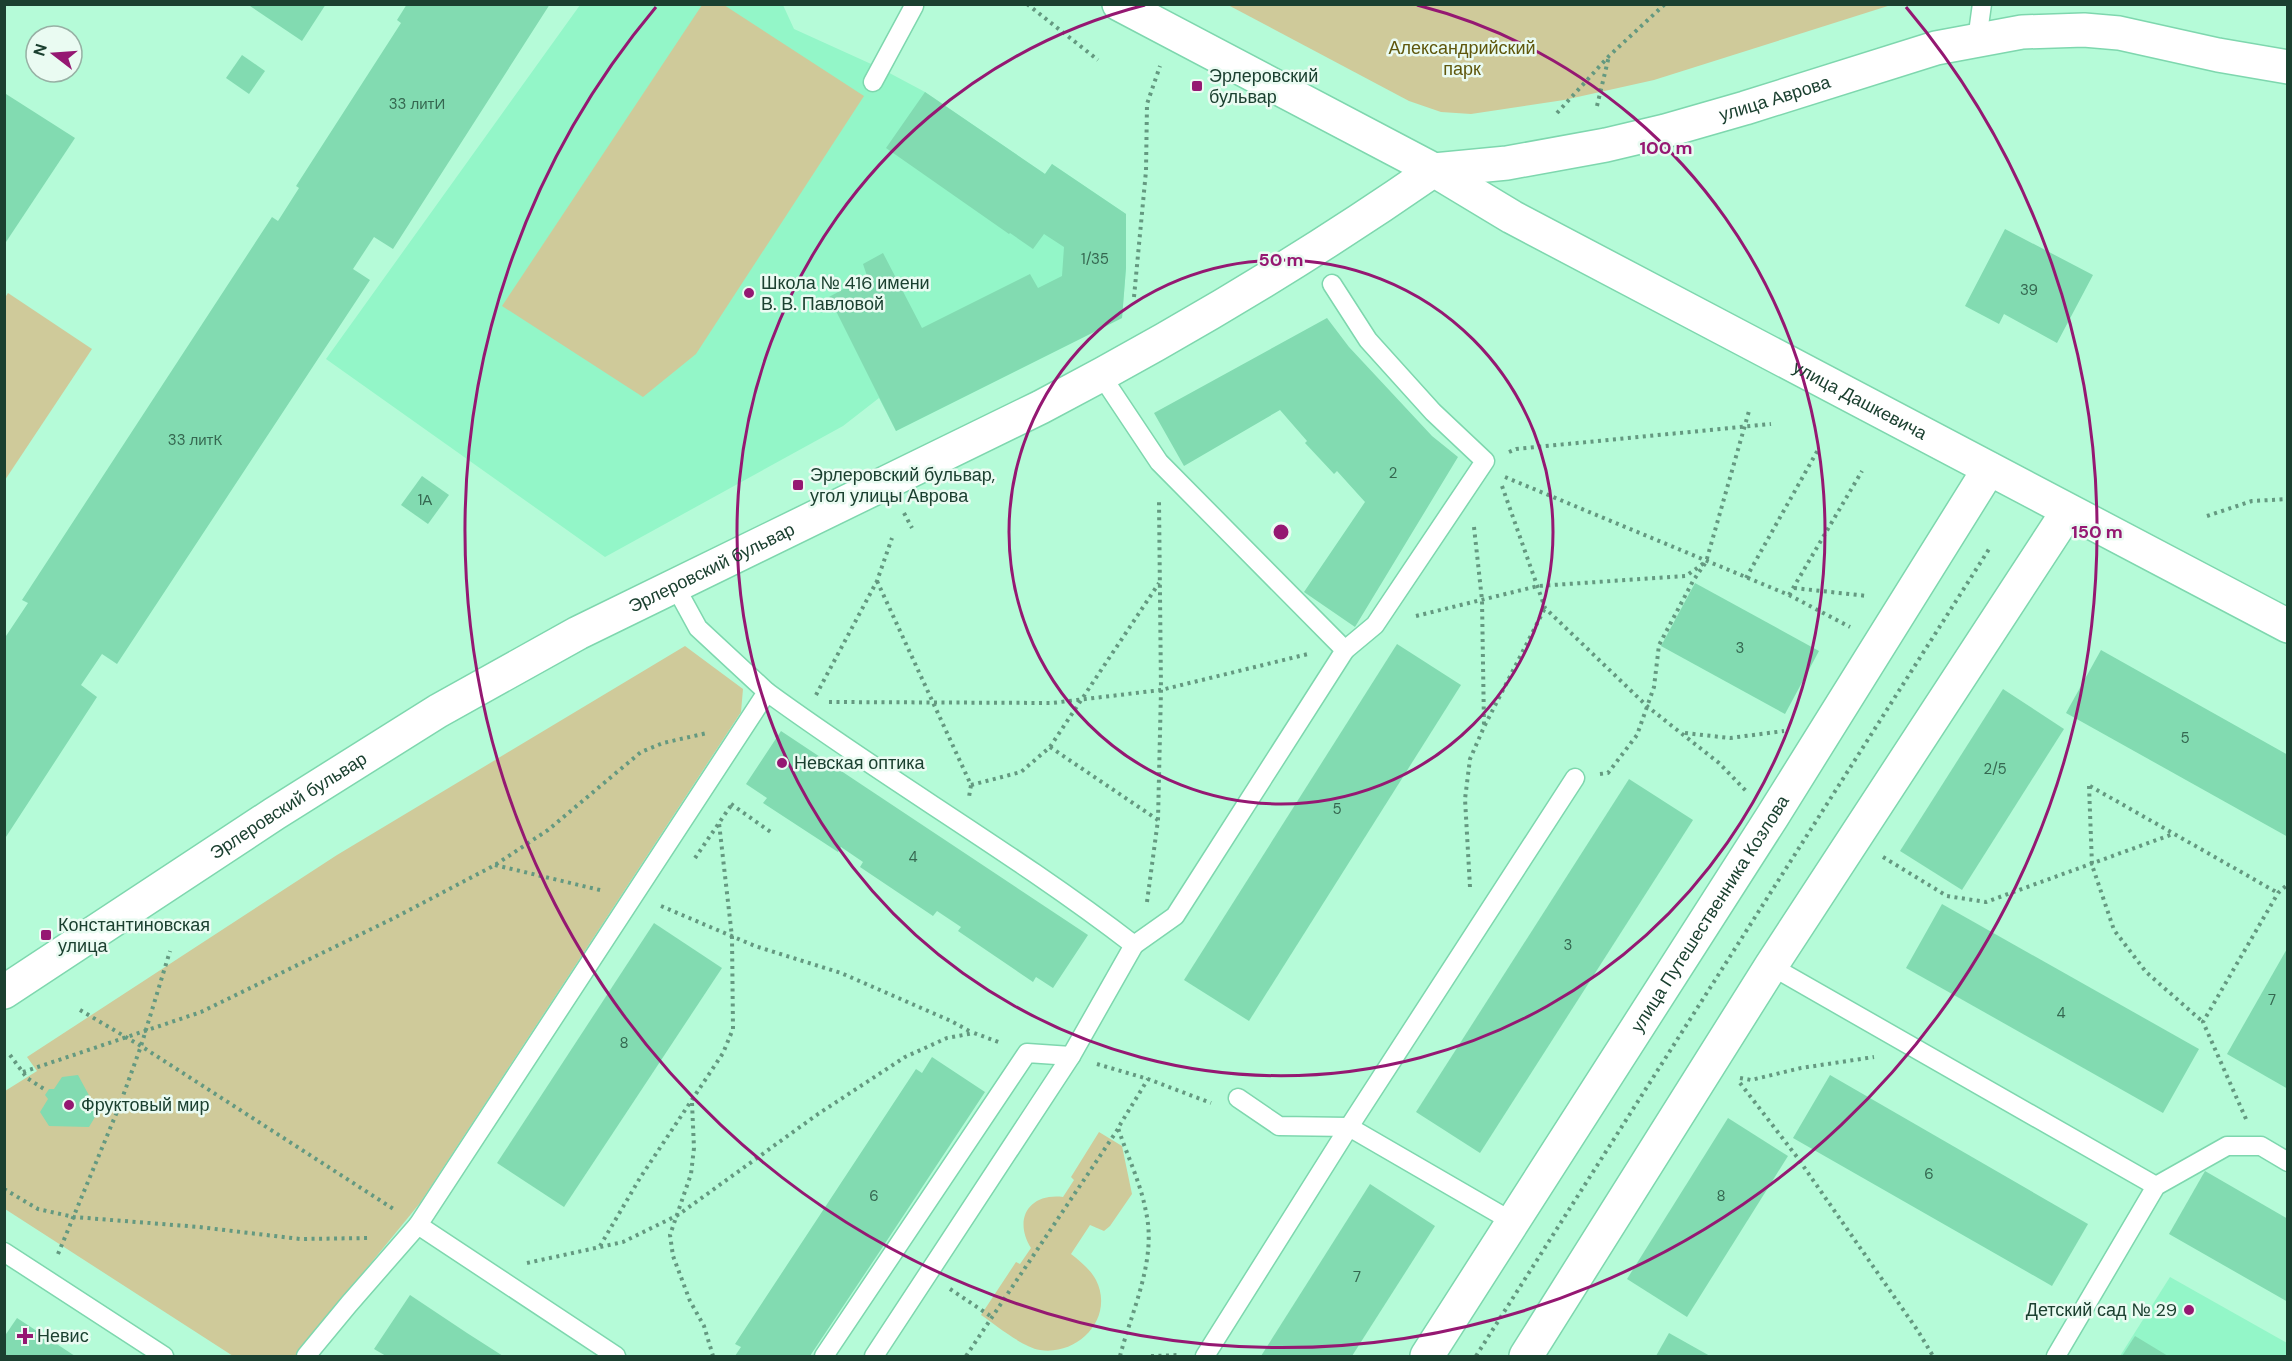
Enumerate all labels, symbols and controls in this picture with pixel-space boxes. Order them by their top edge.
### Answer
north arrow [24,24,84,84]
park label: Александрийский парк [1388,36,1536,81]
text: N [28,41,52,58]
place label: Эрлеровский бульвар [1209,64,1318,109]
street label: улица Аврова [1716,70,1834,127]
marker: Эрлеровский бульвар [1190,79,1204,93]
house number: 33 литИ [389,94,445,114]
text: 100 m [1639,136,1693,160]
text: 50 m [1258,248,1304,272]
house number: 1/35 [1081,249,1109,269]
place label: Школа № 416 имени В. В. Павловой [761,271,930,316]
house number: 39 [2020,280,2038,300]
marker: Школа № 416 имени В. В. Павловой [742,286,756,300]
street label: улица Дашкевича [1789,355,1932,446]
house number: 33 литК [168,430,222,450]
place label: Эрлеровский бульвар, угол улицы Аврова [810,463,995,508]
house number: 2 [1389,463,1397,483]
marker: Эрлеровский бульвар, угол улицы Аврова [791,478,805,492]
house number: 1А [418,490,432,510]
street label: Эрлеровский бульвар [625,517,799,618]
text: 150 m [2071,520,2123,544]
centre of rings [1271,522,1291,542]
house number: 3 [1736,638,1744,658]
house number: 5 [2180,728,2190,748]
street label: Эрлеровский бульвар [205,747,371,865]
place label: Невская оптика [794,751,926,775]
marker: Невская оптика [775,756,789,770]
house number: 2/5 [1983,759,2007,779]
street label: улица Путешественника Козлова [1625,790,1795,1037]
house number: 5 [1332,799,1342,819]
house number: 4 [908,847,918,867]
place label: Константиновская улица [58,913,210,958]
marker: Константиновская улица [39,928,53,942]
house number: 3 [1564,935,1572,955]
house number: 7 [2268,990,2276,1010]
house number: 4 [2056,1003,2066,1023]
house number: 8 [619,1033,629,1053]
place label: Фруктовый мир [81,1093,209,1117]
marker: Фруктовый мир [62,1098,76,1112]
house number: 6 [1924,1164,1934,1184]
house number: 6 [869,1186,879,1206]
house number: 8 [1716,1186,1726,1206]
house number: 7 [1353,1267,1361,1287]
place label: Детский сад № 29 [2026,1298,2177,1322]
marker: Детский сад № 29 [2182,1303,2196,1317]
place label: Невис [37,1324,89,1348]
marker: Невис [18,1329,32,1343]

